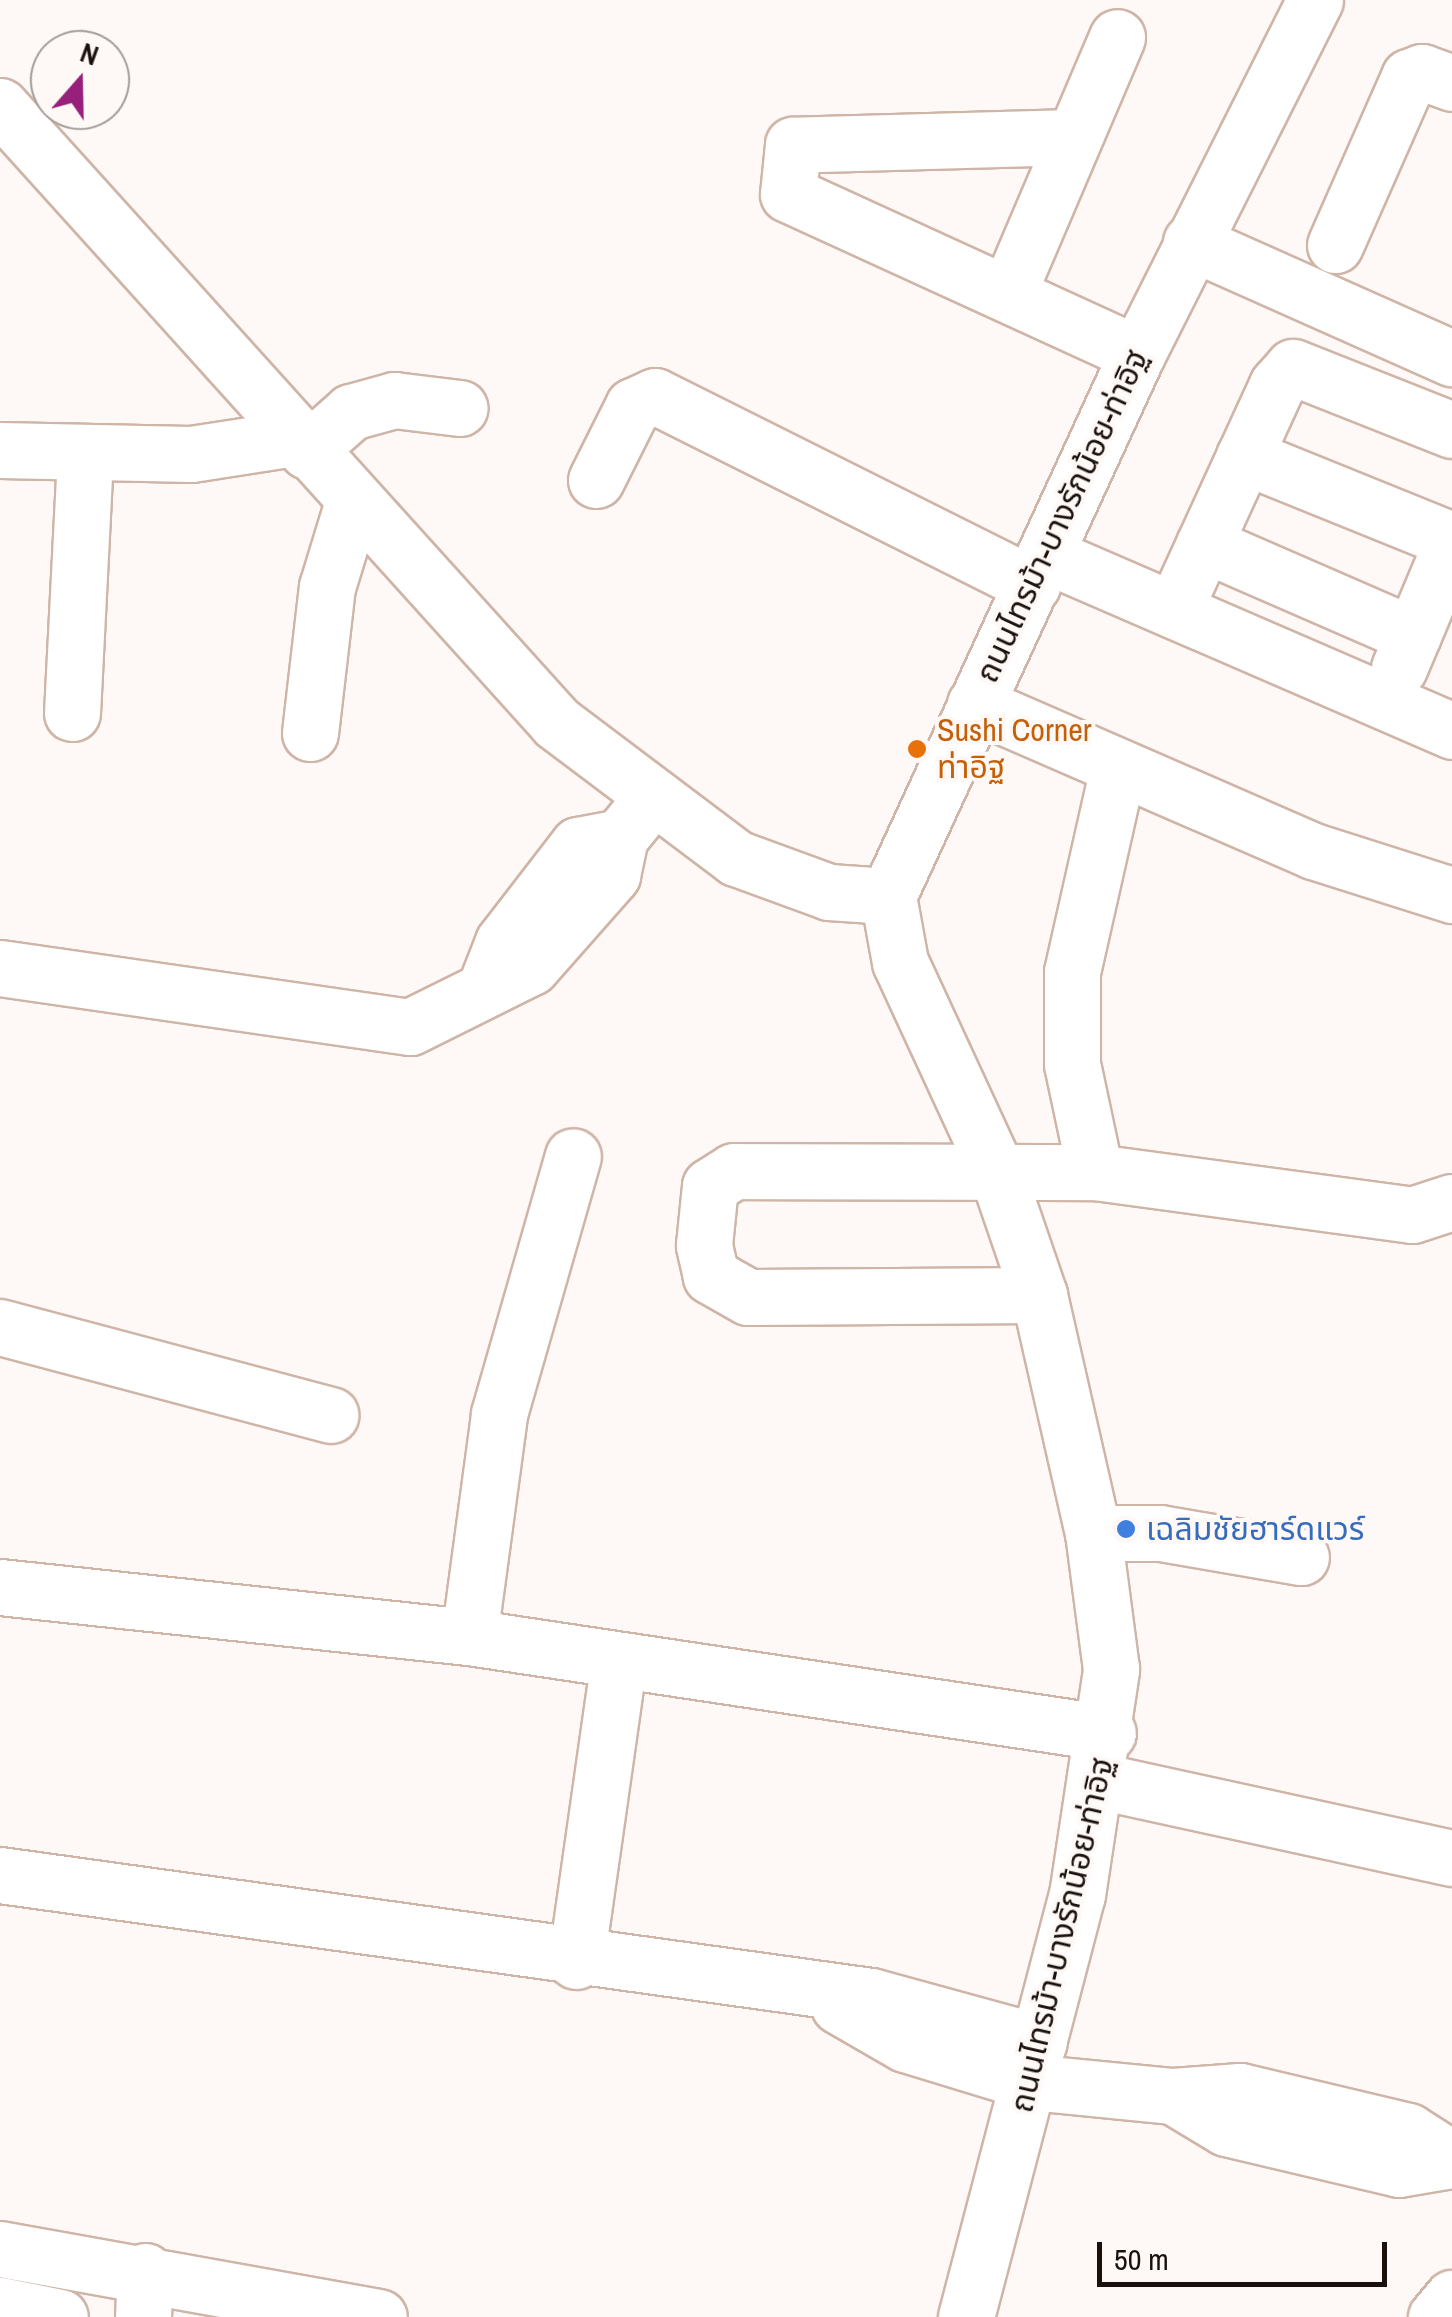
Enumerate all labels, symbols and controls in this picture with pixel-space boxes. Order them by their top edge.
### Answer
north arrow [30,30,130,130]
text: N [75,33,104,74]
street label: ถนนไทรม้า-บางรักน้อย-ท่าอิฐ [968,343,1156,689]
place label: Sushi Corner ท่าอิฐ [937,712,1092,787]
marker: Sushi Corner ท่าอิฐ [906,738,928,760]
place label: เฉลิมชัยฮาร์ดแวร์ [1146,1510,1364,1548]
marker: เฉลิมชัยฮาร์ดแวร์ [1115,1518,1137,1540]
street label: ถนนไทรม้า-บางรักน้อย-ท่าอิฐ [1002,1754,1122,2116]
scale bar [1102,2222,1392,2284]
text: 50 m [1114,2239,1169,2279]

